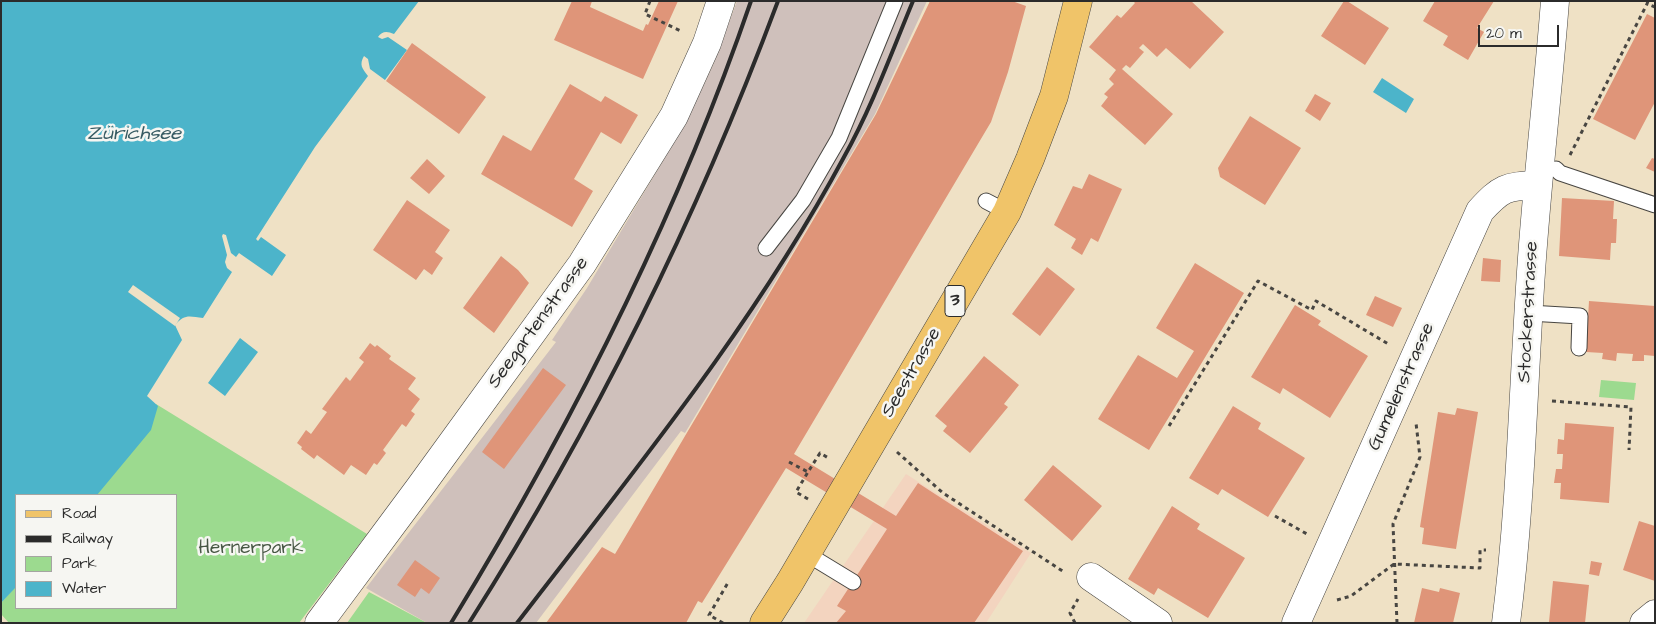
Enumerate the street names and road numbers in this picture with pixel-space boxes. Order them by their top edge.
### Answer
street label: Stockerstrasse [1514,241,1544,383]
street label: Seegartenstrasse [484,253,594,393]
road number: 3 [945,286,965,316]
street label: Gumelenstrasse [1364,320,1440,454]
street label: Seestrasse [877,324,947,422]

